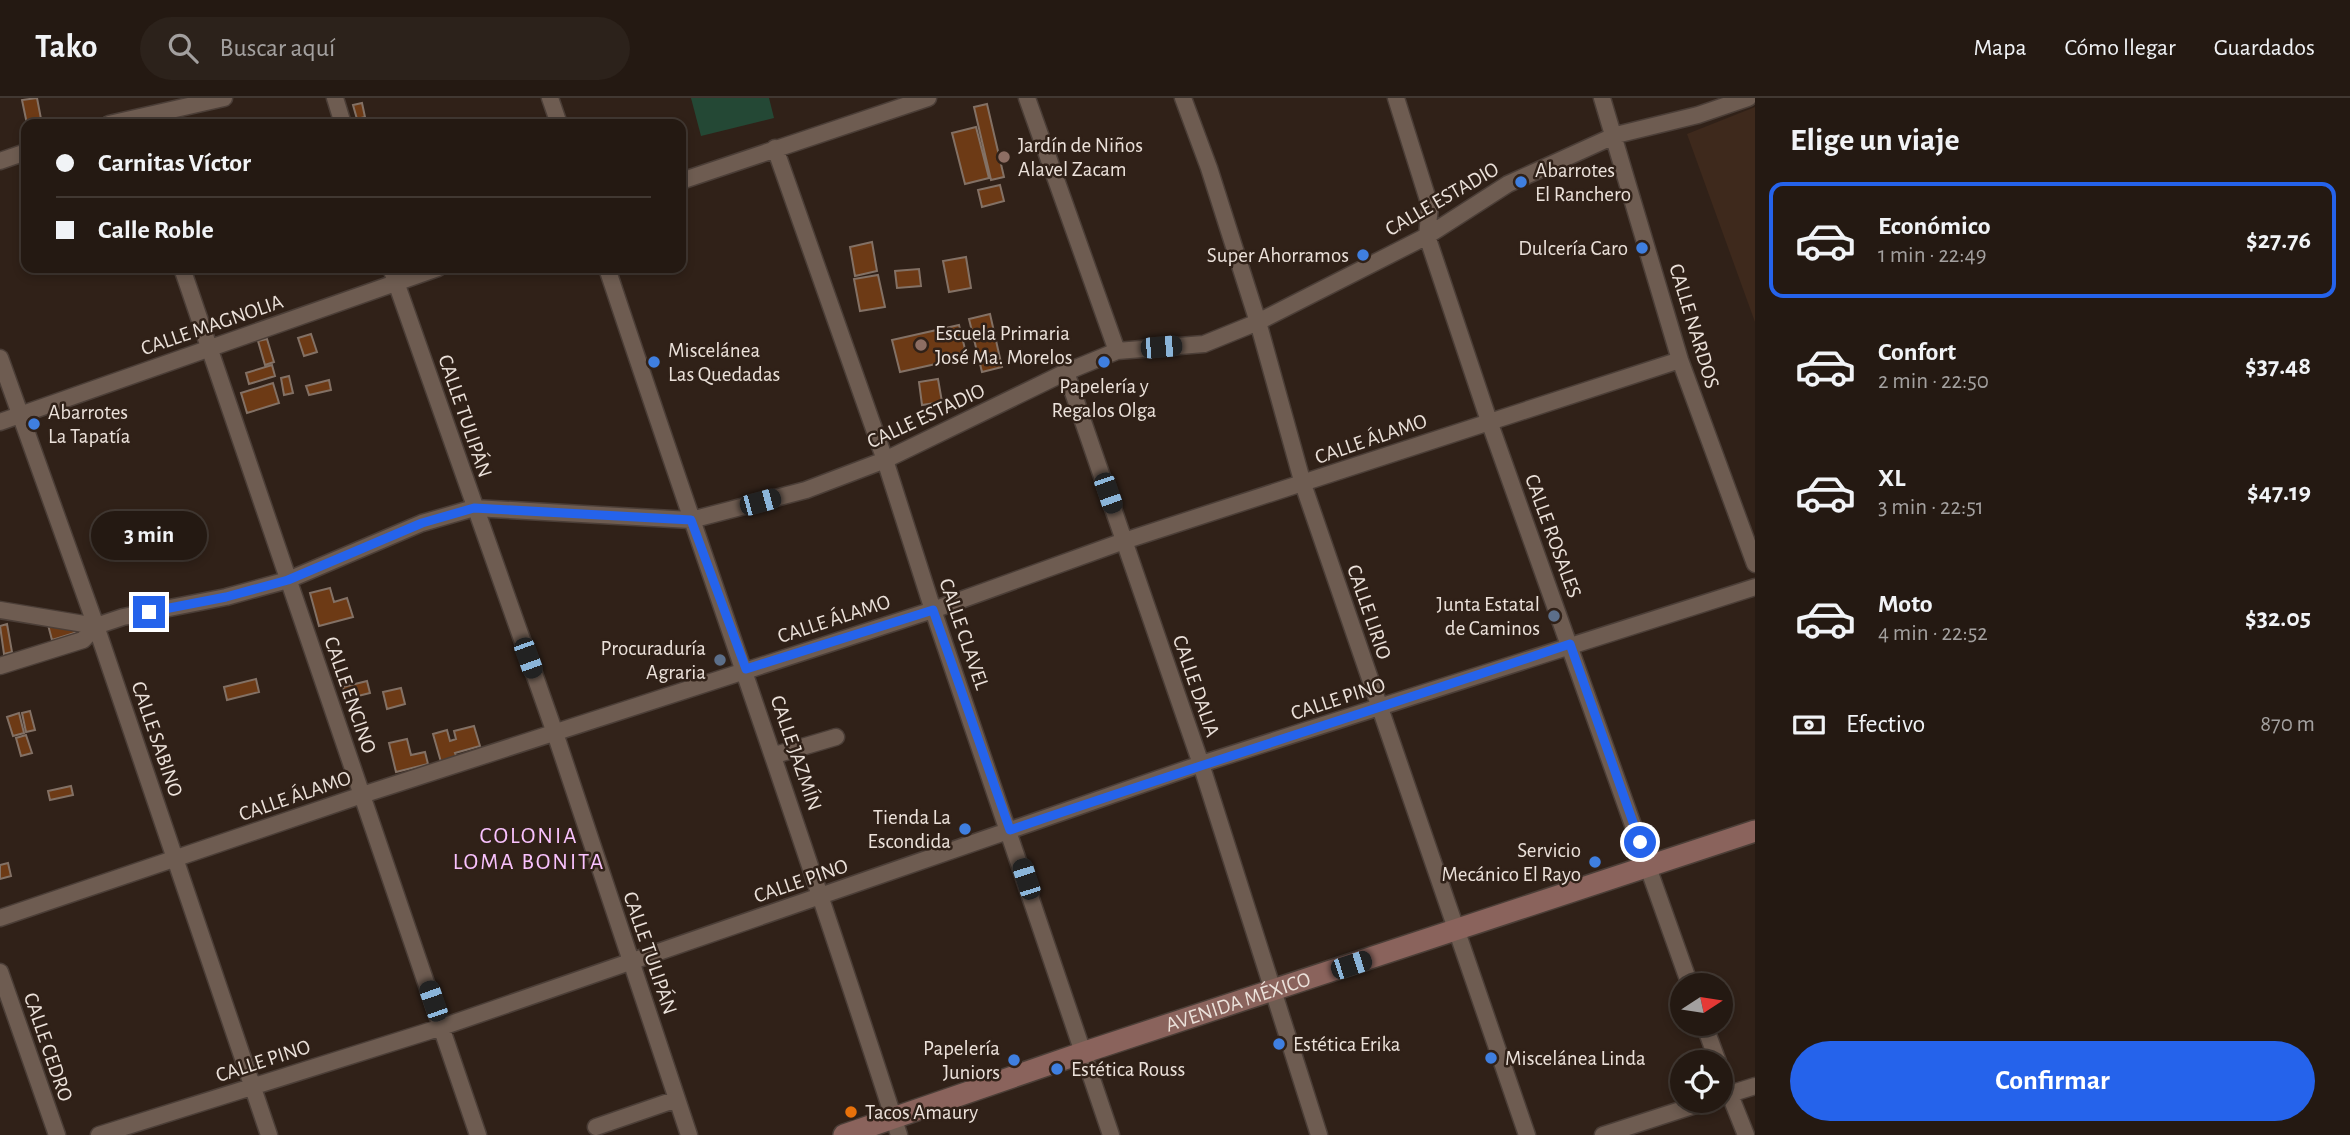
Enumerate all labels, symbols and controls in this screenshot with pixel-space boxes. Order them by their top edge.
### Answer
search box [140,17,630,80]
icon: search [164,29,202,67]
text: Tako [35,31,98,64]
text: Buscar aquí [220,35,335,61]
text: Mapa [1973,36,2027,60]
text: Cómo llegar [2065,36,2176,60]
text: Guardados [2214,36,2315,60]
text: Elige un viaje [1790,124,1960,156]
place label: Jardín de Niños Alavel Zacam [1018,135,1143,180]
marker: Jardín de Niños Alavel Zacam [996,149,1012,165]
text: Carnitas Víctor [98,150,251,176]
street label: CALLE ESTADIO [1382,158,1502,240]
place label: Abarrotes El Ranchero [1535,160,1631,205]
marker: Abarrotes El Ranchero [1513,174,1529,190]
icon: car [1794,209,1857,272]
text: Económico [1878,213,1991,239]
text: Calle Roble [98,217,214,243]
text: $27.76 [2246,227,2311,253]
place label: Dulcería Caro [1518,238,1628,259]
marker: Dulcería Caro [1634,240,1650,256]
text: 1 min · 22:49 [1878,244,1986,267]
place label: Super Ahorramos [1207,245,1349,266]
marker: Super Ahorramos [1355,247,1371,263]
street label: CALLE NARDOS [1665,261,1723,391]
street label: CALLE MAGNOLIA [138,291,286,359]
place label: Escuela Primaria José Ma. Morelos [935,323,1073,368]
car [1140,335,1183,359]
icon: car [1794,335,1857,398]
marker: Escuela Primaria José Ma. Morelos [913,337,929,353]
text: Confort [1878,339,1956,365]
place label: Miscelánea Las Quedadas [668,340,780,385]
street label: CALLE TULIPÁN [434,351,498,480]
text: $37.48 [2245,353,2311,379]
marker: Miscelánea Las Quedadas [646,354,662,370]
marker: Papelería y Regalos Olga [1096,354,1112,370]
text: 2 min · 22:50 [1878,370,1989,393]
place label: Papelería y Regalos Olga [1052,376,1157,421]
street label: CALLE ESTADIO [864,380,988,452]
place label: Abarrotes La Tapatía [48,402,131,447]
street label: CALLE ÁLAMO [1312,408,1430,468]
marker: Abarrotes La Tapatía [26,416,42,432]
icon: car [1794,461,1857,524]
text: XL [1878,465,1905,491]
car [1092,470,1125,516]
street label: CALLE ROSALES [1521,471,1585,601]
text: $47.19 [2247,479,2311,505]
car [737,486,784,518]
text: 3 min · 22:51 [1878,496,1984,519]
callout: 3 min [91,510,207,560]
text: 3 min [124,524,174,547]
street label: CALLE LIRIO [1343,562,1395,662]
street label: CALLE CLAVEL [935,576,993,693]
icon: car [1794,587,1857,650]
street label: CALLE ÁLAMO [774,589,893,647]
text: Moto [1878,591,1933,617]
place label: Junta Estatal de Caminos [1437,594,1540,639]
route end [133,596,165,628]
text: $32.05 [2245,605,2311,631]
marker: Junta Estatal de Caminos [1546,608,1562,624]
text: 4 min · 22:52 [1878,622,1988,645]
street label: CALLE DALIA [1169,632,1223,740]
street label: CALLE ENCINO [320,634,380,756]
car [511,635,546,681]
place label: Procuraduría Agraria [601,638,706,683]
marker: Procuraduría Agraria [712,652,728,668]
street label: CALLE PINO [1288,674,1388,724]
street label: CALLE SABINO [127,679,187,799]
street label: CALLE JAZMÍN [766,692,827,813]
icon: cash [1790,706,1828,744]
text: Efectivo [1846,711,1925,737]
text: 870 m [2260,713,2315,736]
street label: CALLE ÁLAMO [236,765,354,825]
place label: Tienda La Escondida [868,807,951,852]
marker: Tienda La Escondida [957,821,973,837]
district label: COLONIA LOMA BONITA [453,825,605,874]
route start [1624,826,1656,858]
place label: Servicio Mecánico El Rayo [1442,840,1581,885]
marker: Servicio Mecánico El Rayo [1587,854,1603,870]
street label: CALLE PINO [751,855,851,907]
car [1010,856,1043,902]
street label: CALLE TULIPÁN [619,888,683,1017]
car [1328,949,1375,981]
street label: AVENIDA MÉXICO [1163,968,1313,1035]
north arrow [1670,973,1732,1036]
map controls [1670,973,1733,1113]
car [417,978,450,1024]
street label: CALLE CEDRO [20,990,76,1104]
place label: Estética Erika [1293,1034,1401,1055]
street label: CALLE PINO [213,1036,313,1086]
marker: Estética Erika [1271,1036,1287,1052]
place label: Papelería Juniors [923,1038,1000,1083]
button: Confirmar [1790,1041,2315,1121]
place label: Miscelánea Linda [1505,1048,1646,1069]
marker: Miscelánea Linda [1483,1050,1499,1066]
button: locate [1670,1050,1733,1113]
marker: Papelería Juniors [1006,1052,1022,1068]
place label: Estética Rouss [1071,1059,1185,1080]
marker: Estética Rouss [1049,1061,1065,1077]
place label: Tacos Amaury [865,1102,978,1123]
marker: Tacos Amaury [843,1104,859,1120]

